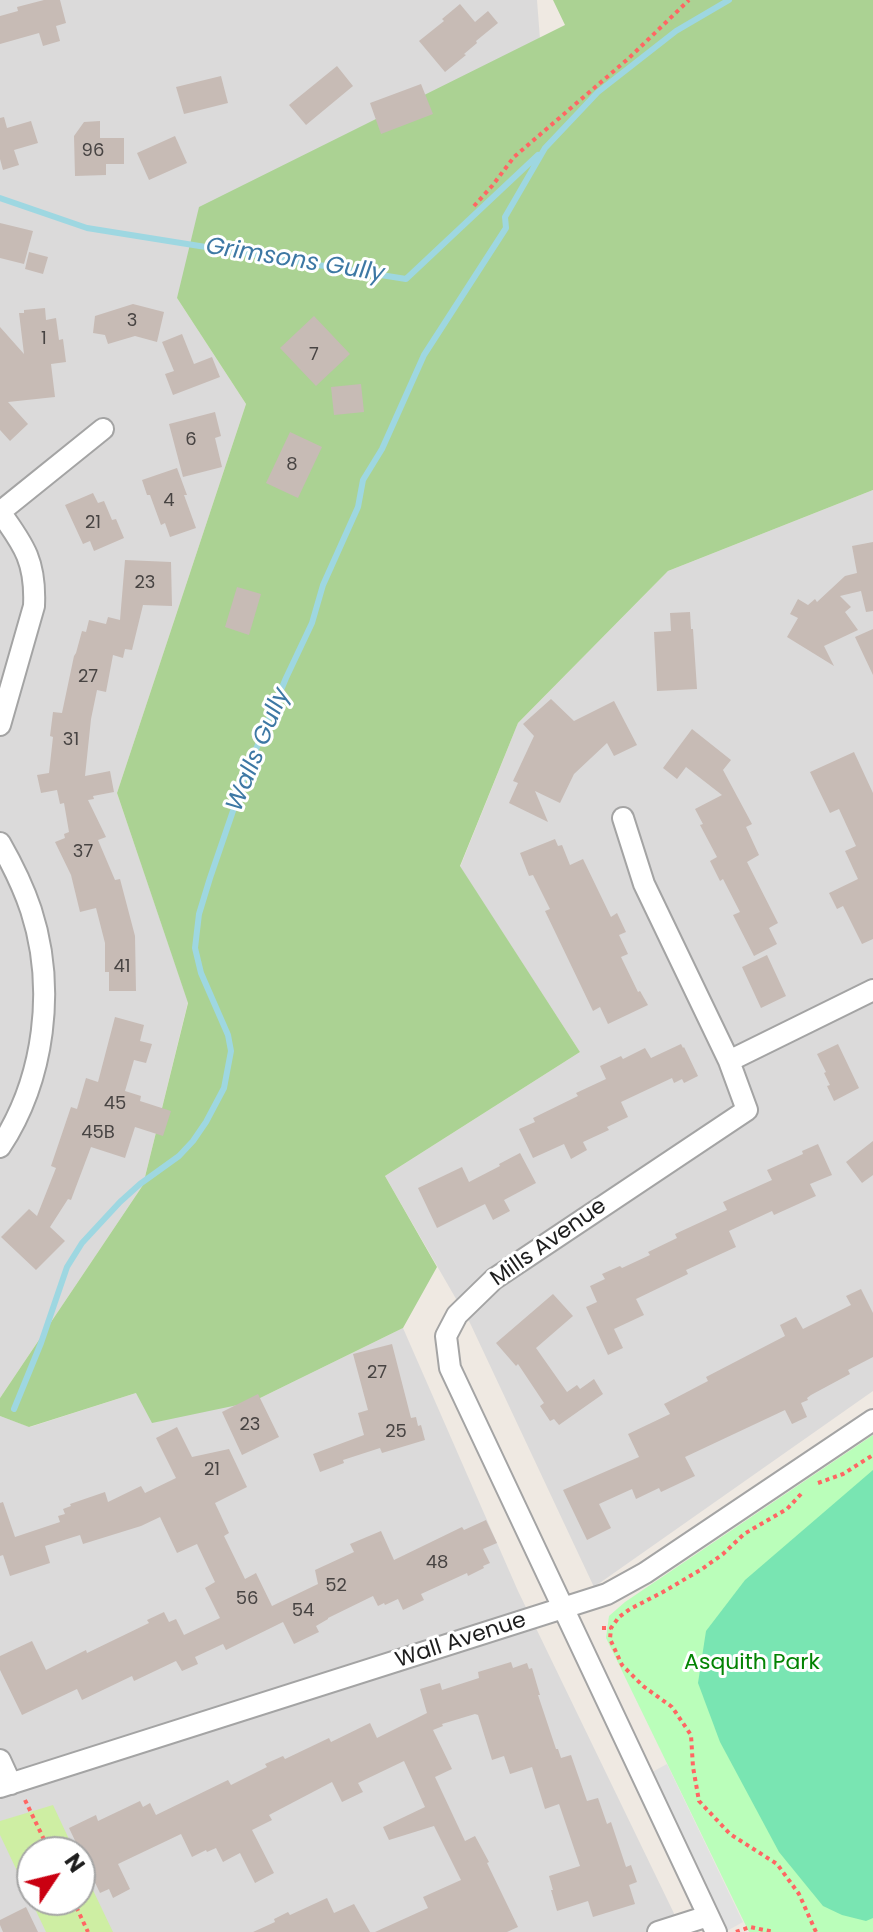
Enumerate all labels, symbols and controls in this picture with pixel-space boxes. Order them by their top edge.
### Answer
house number: 96 [82,140,104,162]
water label: Grimsons Gully [204,233,386,289]
house number: 3 [127,310,137,332]
house number: 1 [41,328,47,350]
house number: 7 [309,344,319,366]
house number: 6 [185,429,197,451]
house number: 8 [286,454,298,476]
house number: 4 [163,490,175,512]
house number: 21 [85,512,101,534]
house number: 23 [135,572,155,594]
house number: 27 [78,666,98,688]
water label: Walls Gully [221,684,297,816]
house number: 31 [63,729,79,751]
house number: 37 [73,841,93,863]
house number: 41 [113,956,131,978]
house number: 45 [104,1093,126,1115]
house number: 45B [81,1122,115,1144]
street label: Mills Avenue [486,1193,612,1293]
house number: 27 [367,1362,387,1384]
house number: 23 [240,1414,260,1436]
house number: 25 [385,1421,407,1443]
house number: 21 [204,1459,220,1481]
house number: 48 [426,1552,448,1574]
house number: 52 [325,1575,347,1597]
house number: 56 [236,1588,258,1610]
house number: 54 [292,1600,314,1622]
street label: Wall Avenue [392,1607,530,1675]
park label: Asquith Park [684,1650,820,1676]
north arrow [16,1836,96,1916]
text: N [57,1847,92,1879]

